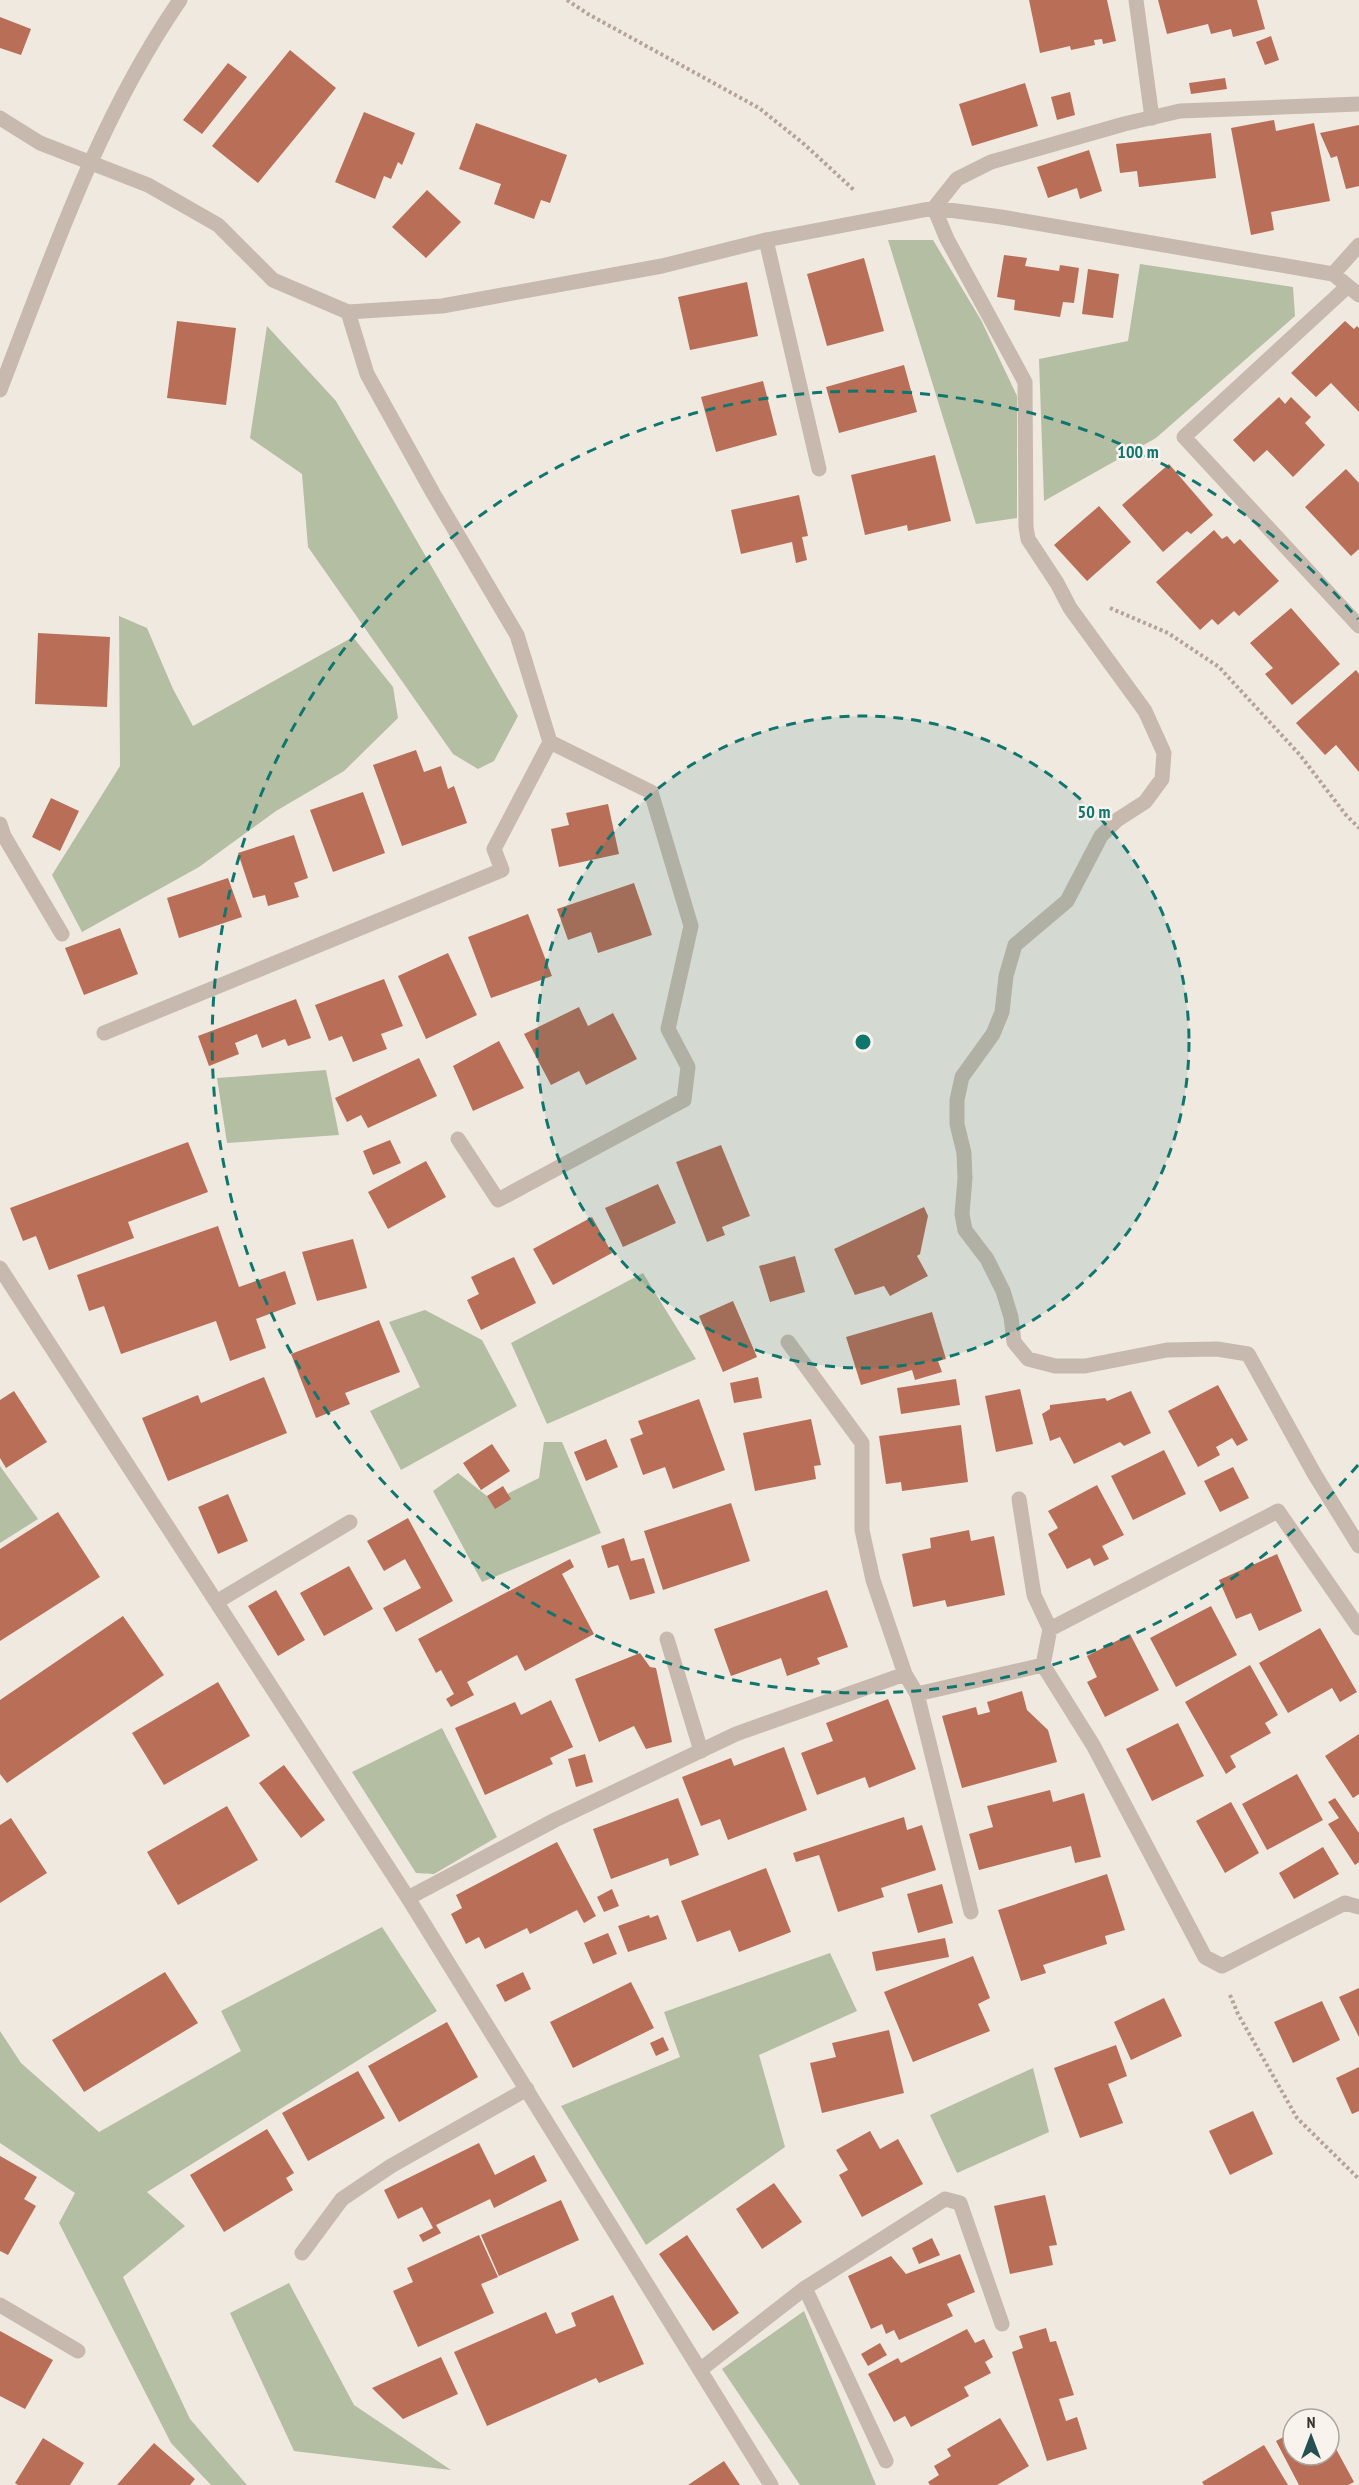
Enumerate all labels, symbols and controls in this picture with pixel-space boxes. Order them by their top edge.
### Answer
text: 100 m [1117,440,1159,463]
text: 50 m [1078,800,1110,823]
centre of rings [853,1032,873,1052]
north arrow [1281,2407,1341,2467]
text: N [1307,2412,1315,2432]

